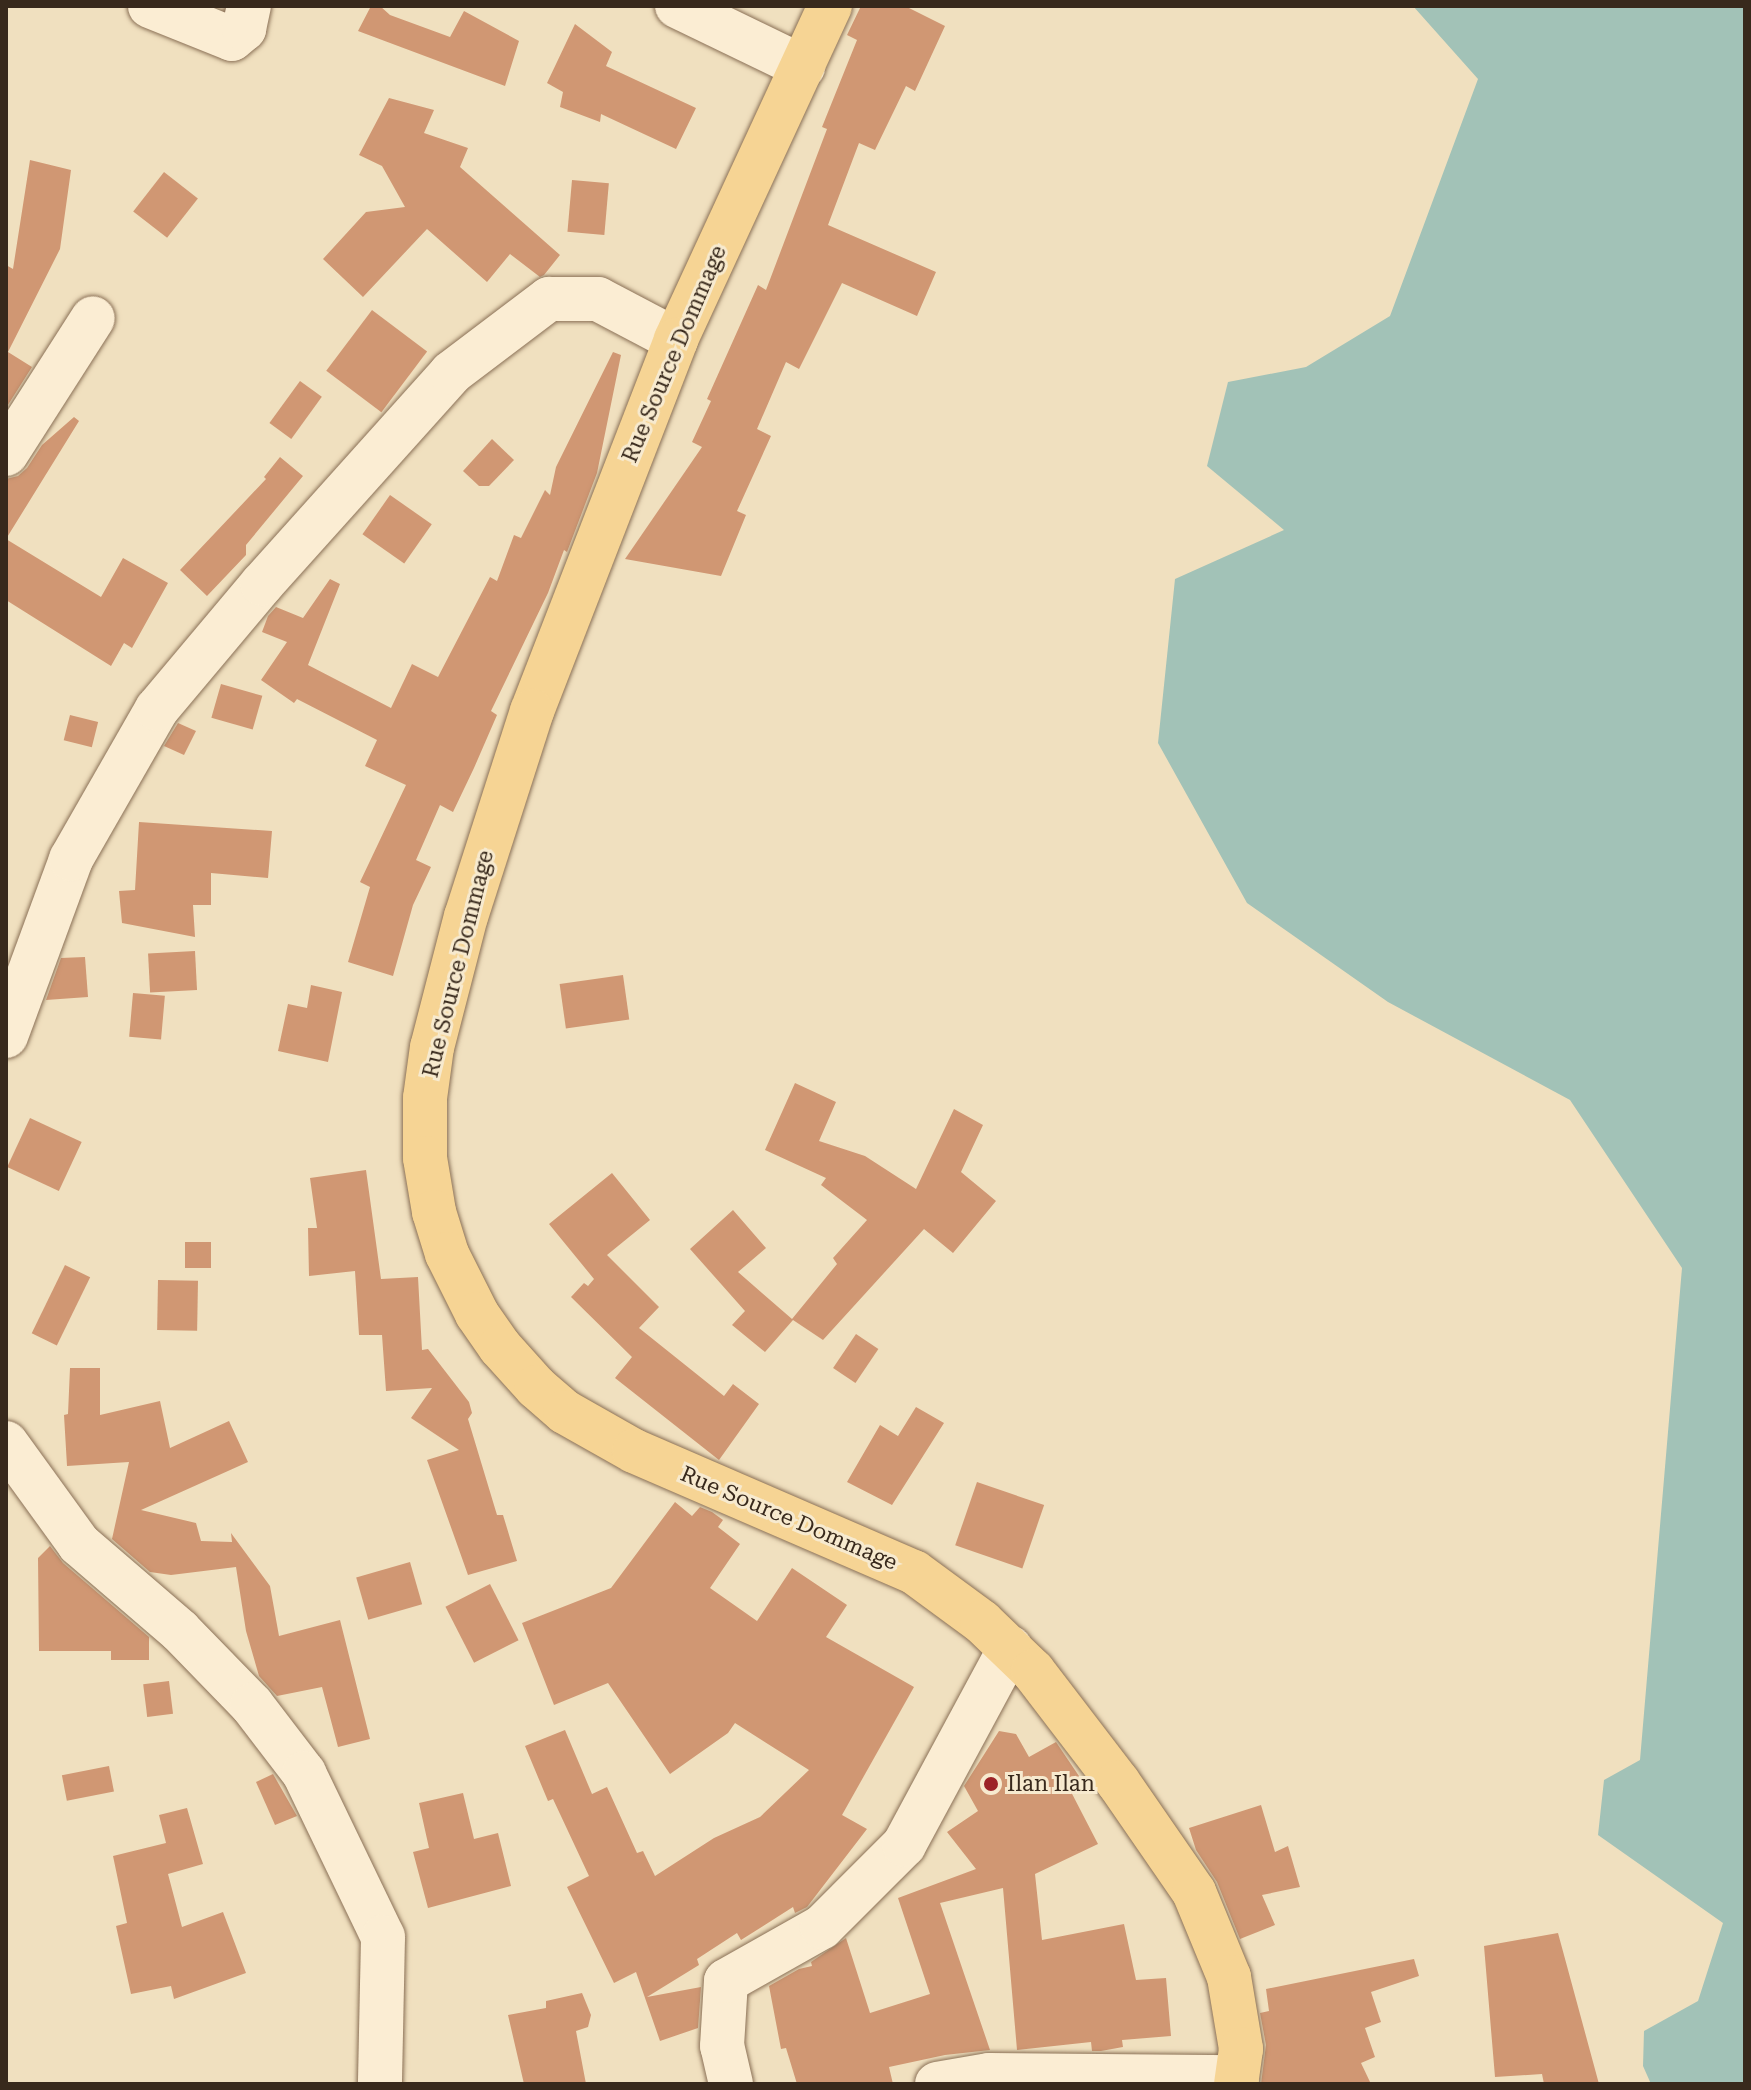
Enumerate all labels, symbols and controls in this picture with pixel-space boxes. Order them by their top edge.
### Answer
street label: Rue Source Dommage [616,242,732,466]
street label: Rue Source Dommage [417,848,499,1080]
street label: Rue Source Dommage [677,1460,901,1576]
place label: Ilan Ilan [1007,1771,1095,1797]
marker: Ilan Ilan [982,1775,1000,1793]

